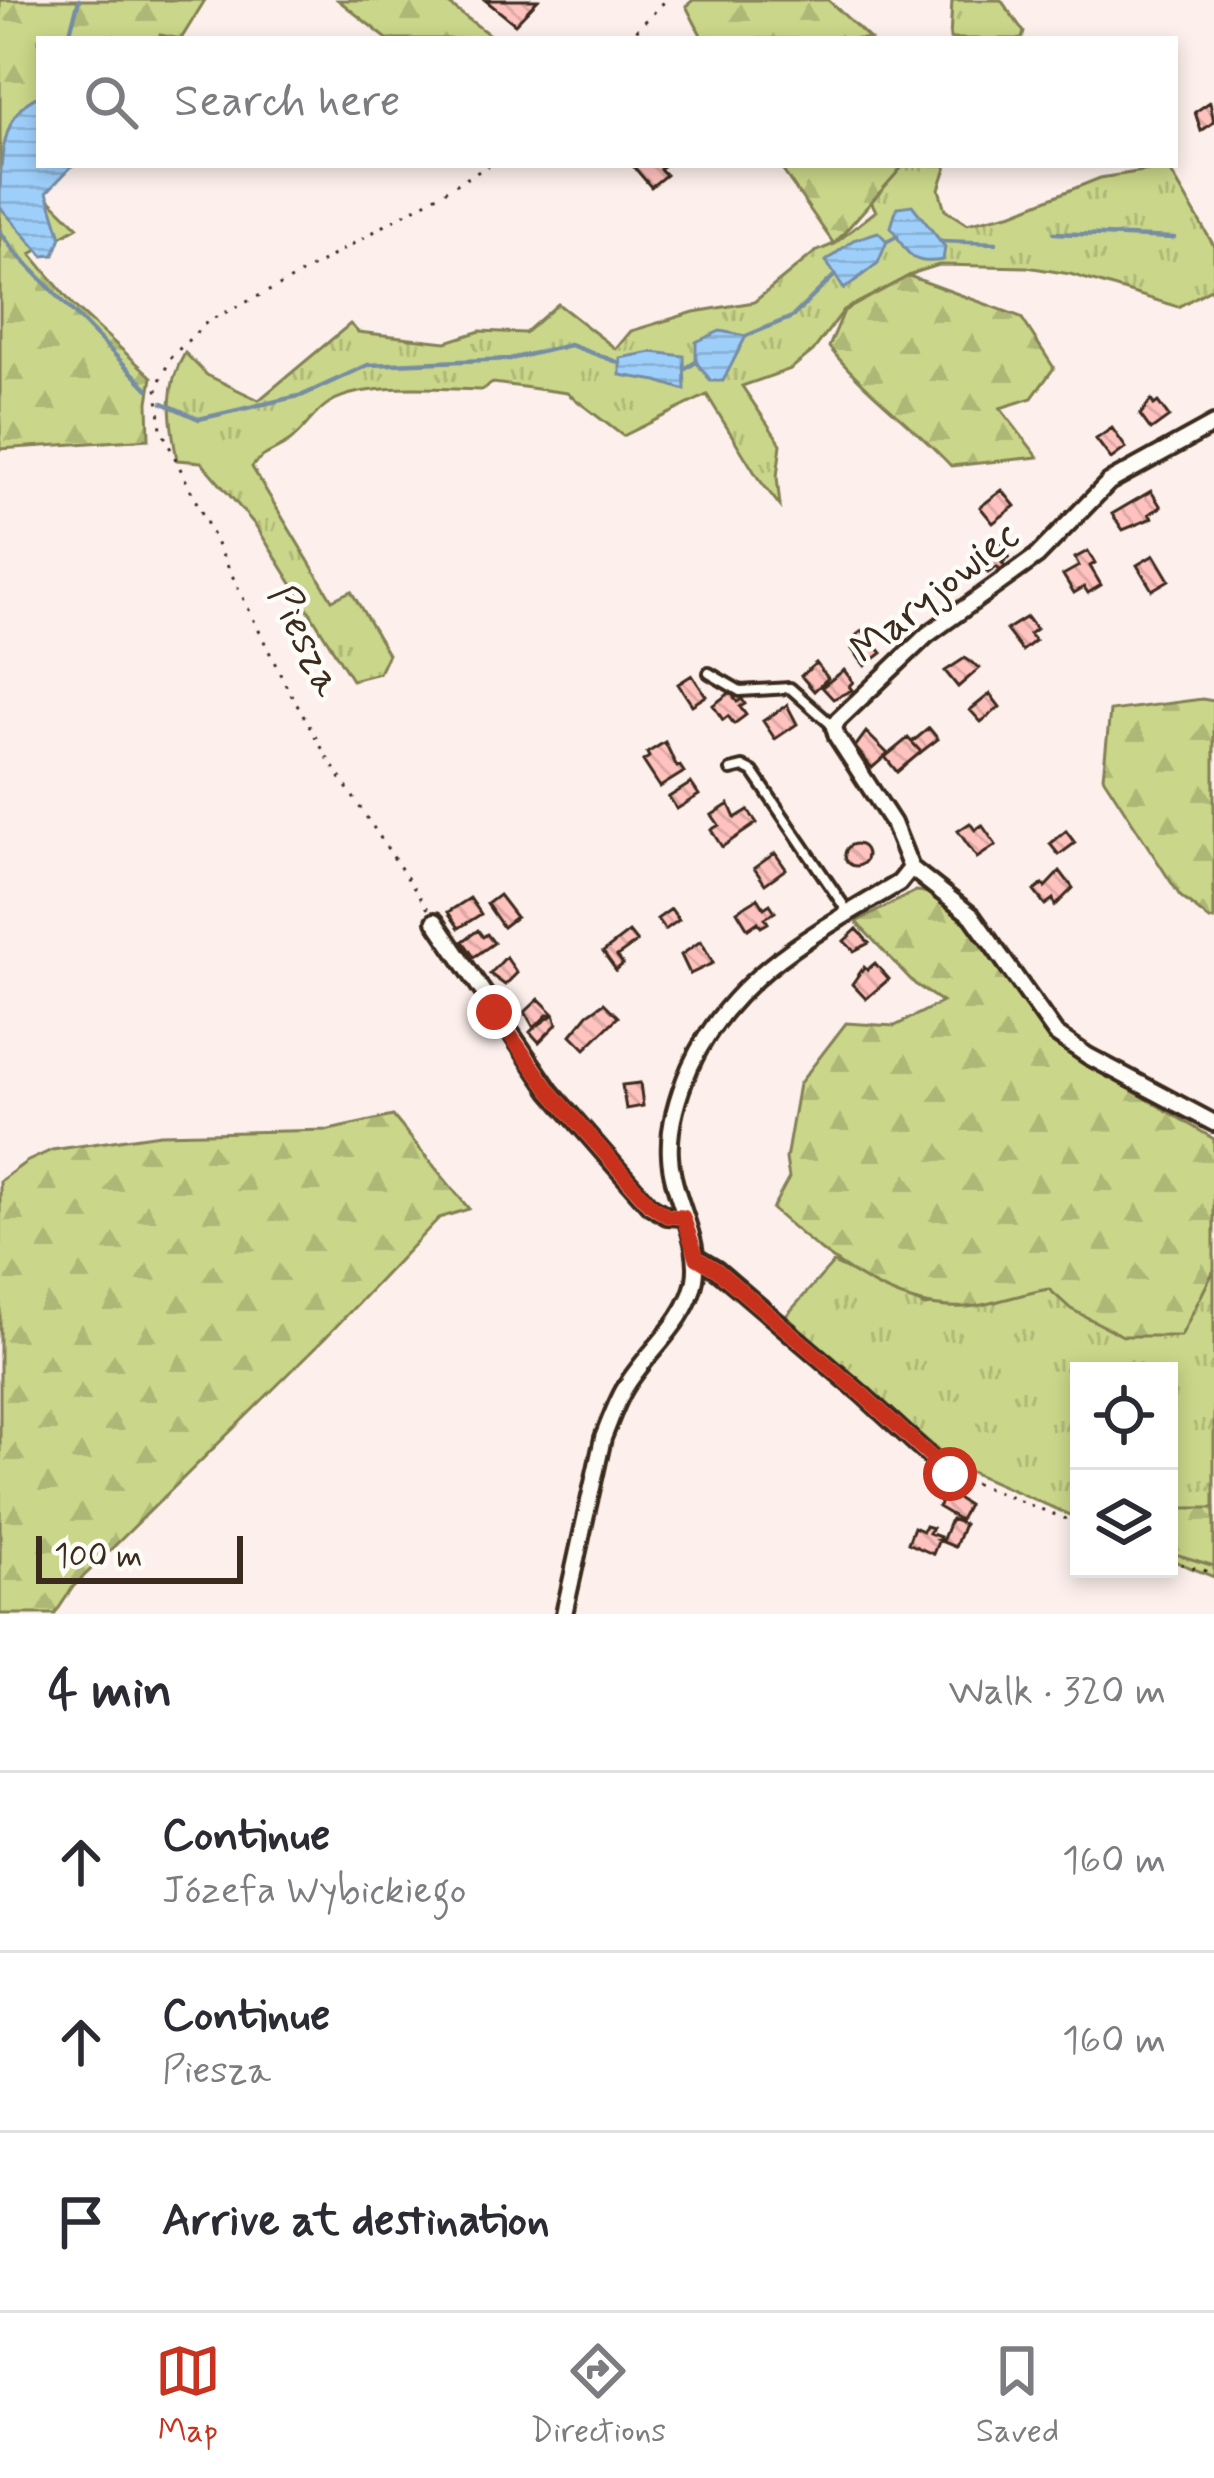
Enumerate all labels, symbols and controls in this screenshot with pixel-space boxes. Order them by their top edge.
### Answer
search box [36,36,1178,168]
icon: search [78,69,144,135]
text: Search here [174,73,401,132]
street label: Maryjowiec [840,508,1030,678]
street label: Piesza [254,576,355,707]
route end [467,985,521,1039]
map controls [1070,1362,1178,1578]
button: locate [1070,1362,1178,1470]
route start [923,1447,977,1501]
button: layers [1070,1470,1178,1578]
scale bar [36,1530,243,1583]
text: 100 m [54,1535,143,1579]
text: 4 min [48,1659,172,1725]
text: Walk · 320 m [948,1667,1166,1718]
text: Continue [162,1807,330,1866]
icon: ahead [48,1829,114,1895]
text: 160 m [1062,1836,1166,1887]
text: Józefa Wybickiego [162,1866,466,1917]
text: Continue [162,1987,330,2046]
icon: ahead [48,2009,114,2075]
text: 160 m [1062,2016,1166,2067]
text: Piesza [162,2046,271,2097]
icon: arrive [48,2189,114,2255]
text: Arrive at destination [162,2192,550,2251]
tab: Map [155,2338,221,2454]
tab: Directions [530,2338,666,2454]
tab: Saved [976,2338,1059,2454]

